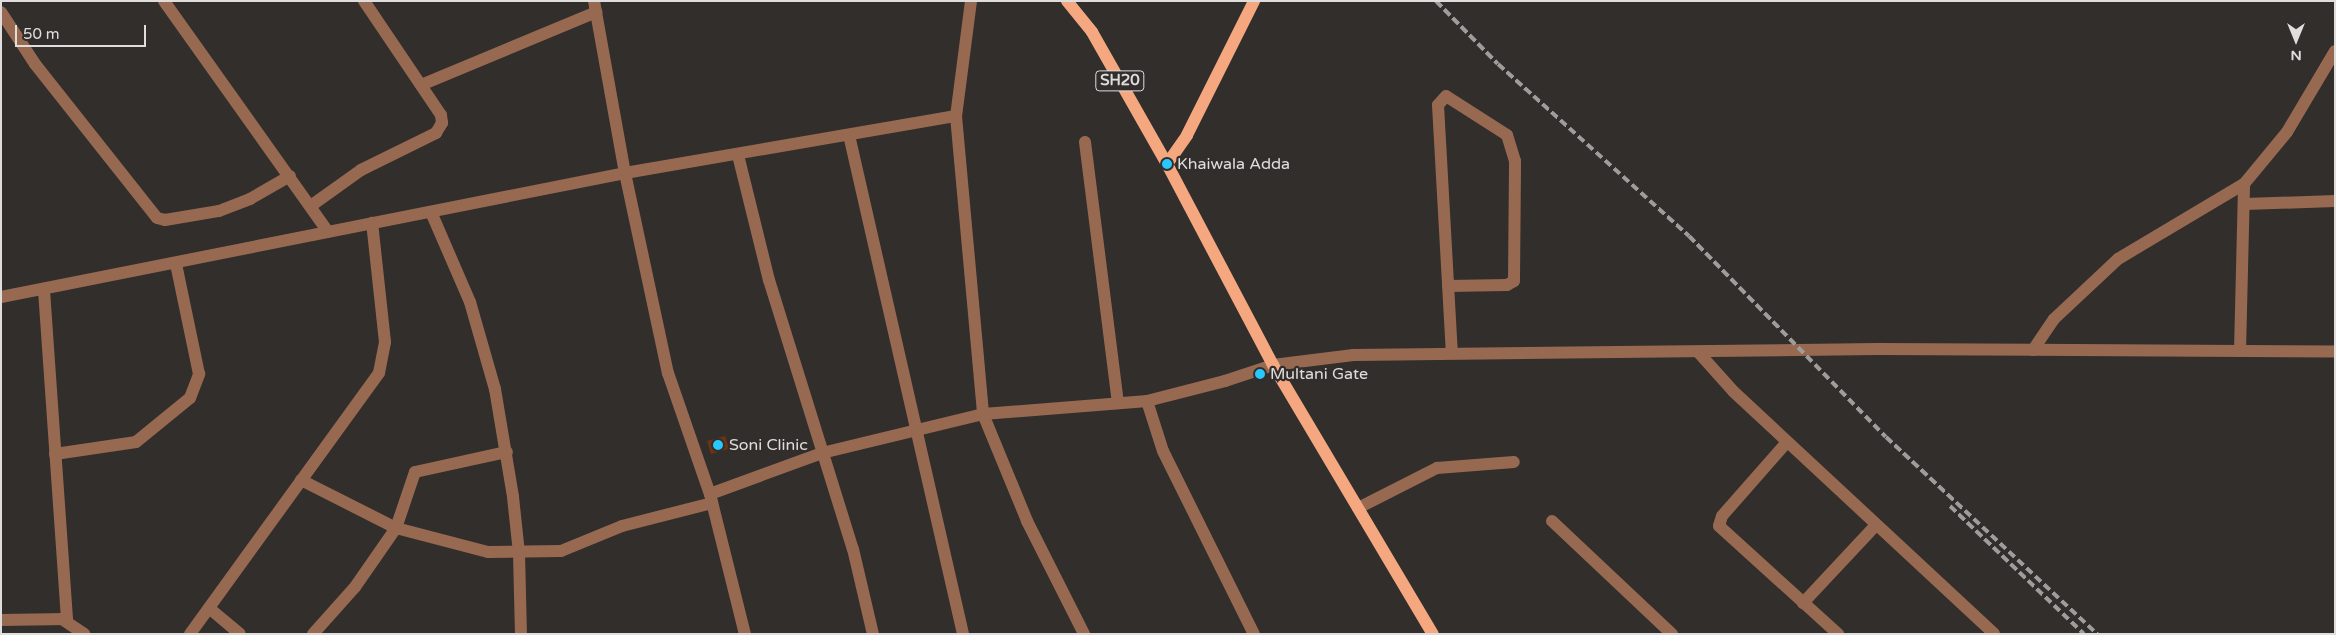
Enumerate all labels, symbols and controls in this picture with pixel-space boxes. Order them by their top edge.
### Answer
scale bar [18,15,149,47]
north arrow [2271,15,2321,65]
text: 50 m [23,25,60,43]
text: N [2290,47,2302,64]
road number: SH20 [1095,68,1145,94]
place label: Khaiwala Adda [1177,154,1290,174]
marker: Khaiwala Adda [1161,158,1173,170]
place label: Multani Gate [1270,364,1368,384]
marker: Multani Gate [1254,368,1266,380]
place label: Soni Clinic [729,435,808,455]
marker: Soni Clinic [711,438,725,452]

